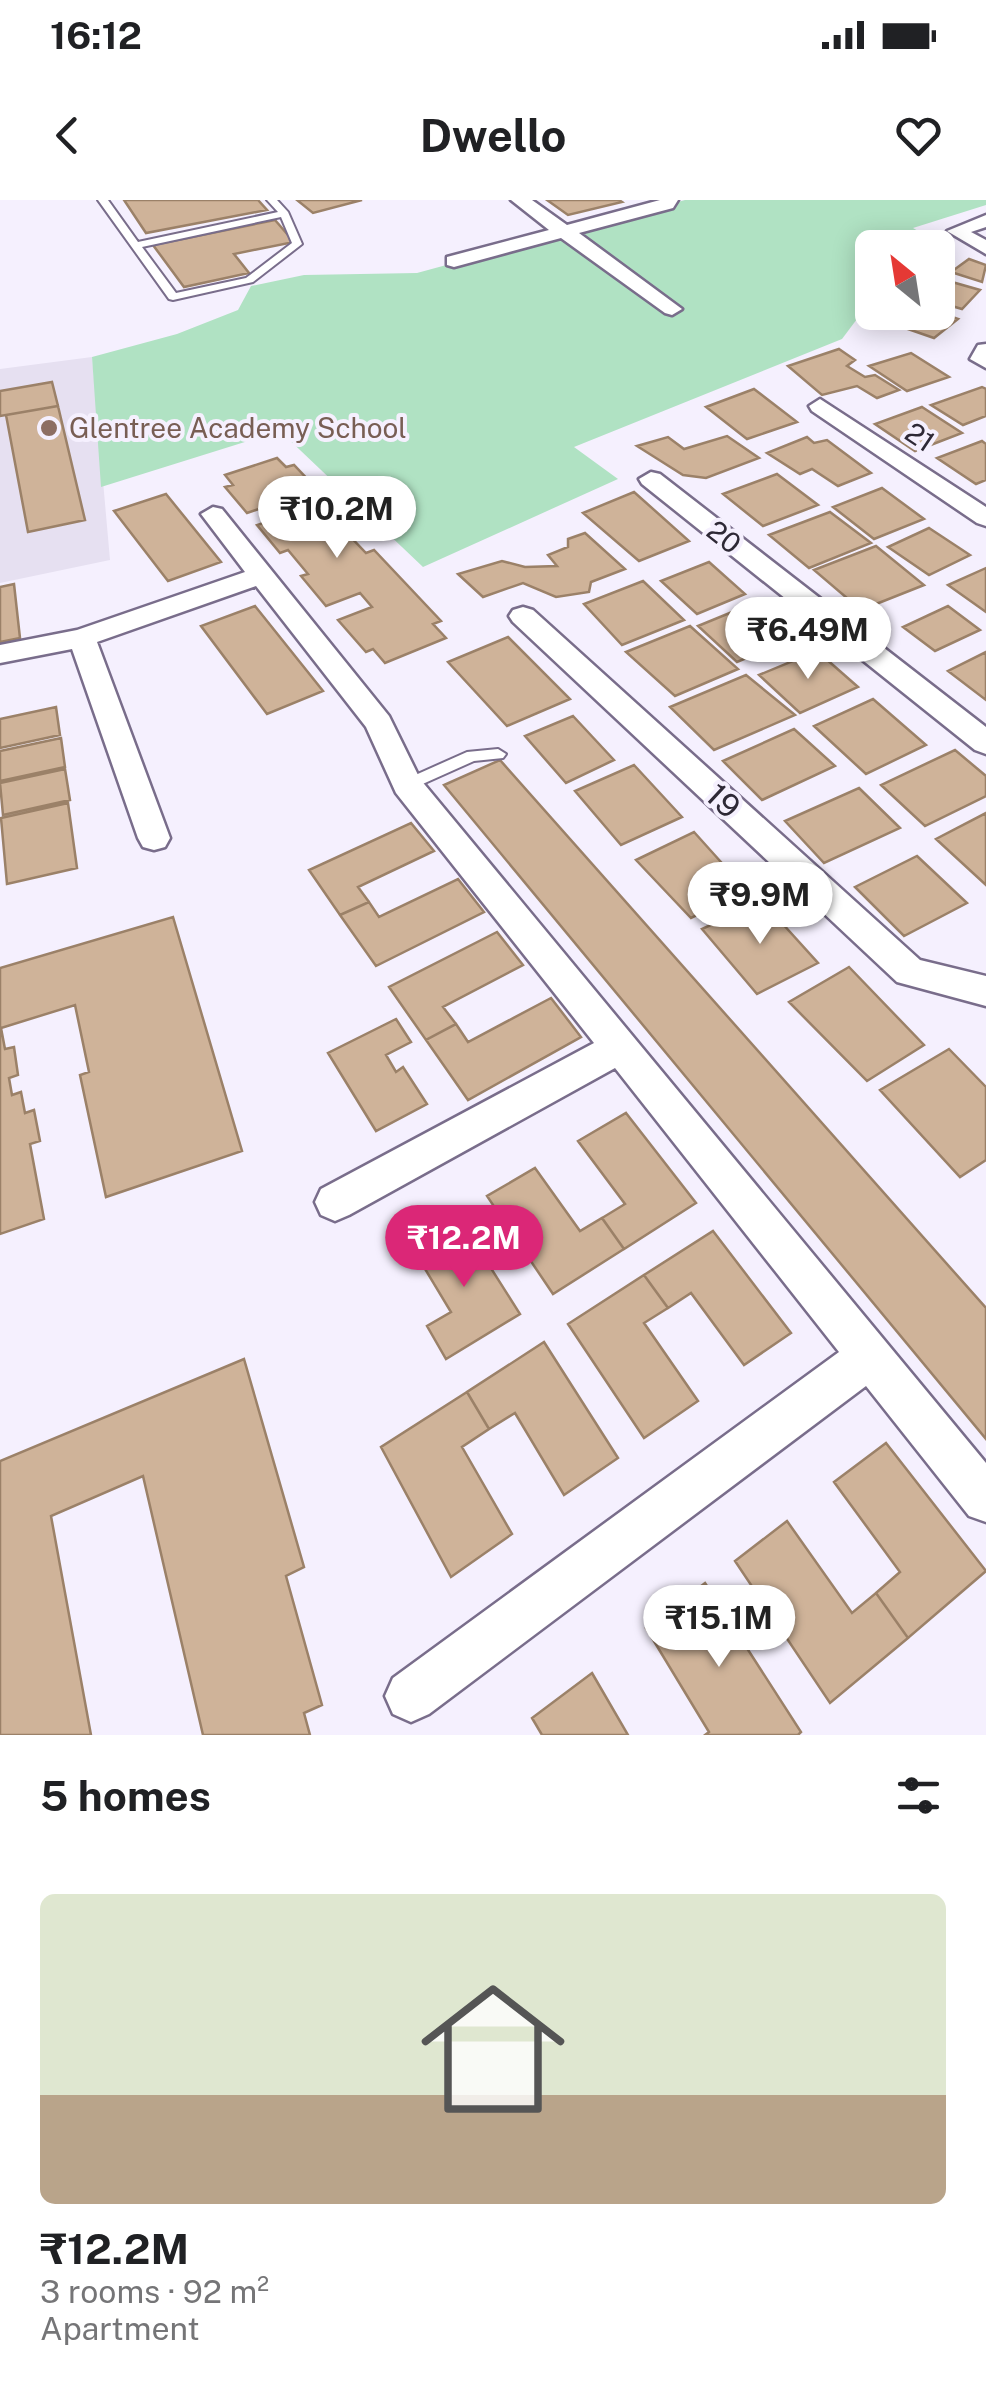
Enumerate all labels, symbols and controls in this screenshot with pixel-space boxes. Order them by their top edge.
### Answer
text: 16:12 [50,13,142,58]
icon: back [40,108,95,163]
icon: heart [891,108,946,163]
text: Dwello [420,109,566,162]
north arrow [855,230,955,330]
map controls [855,230,955,330]
place label: Glentree Academy School [69,411,407,444]
street label: 21 [899,415,941,458]
marker: Glentree Academy School [38,417,60,439]
pin: ₹10.2M [256,476,418,561]
text: ₹10.2M [280,490,394,527]
street label: 20 [701,513,748,560]
pin: ₹6.49M [727,597,889,682]
text: ₹6.49M [747,611,869,648]
street label: 19 [699,776,748,825]
pin: ₹9.9M [690,862,830,947]
text: ₹9.9M [710,876,810,913]
pin: ₹12.2M [383,1205,545,1290]
text: ₹12.2M [407,1219,521,1256]
pin: ₹15.1M [638,1585,800,1670]
text: ₹15.1M [665,1599,773,1636]
icon: filters [891,1768,946,1823]
text: 5 homes [40,1771,211,1820]
icon: home [403,1959,583,2139]
text: ₹12.2M [40,2224,189,2273]
text: 3 rooms · 92 m² [40,2273,269,2310]
text: Apartment [40,2310,200,2347]

